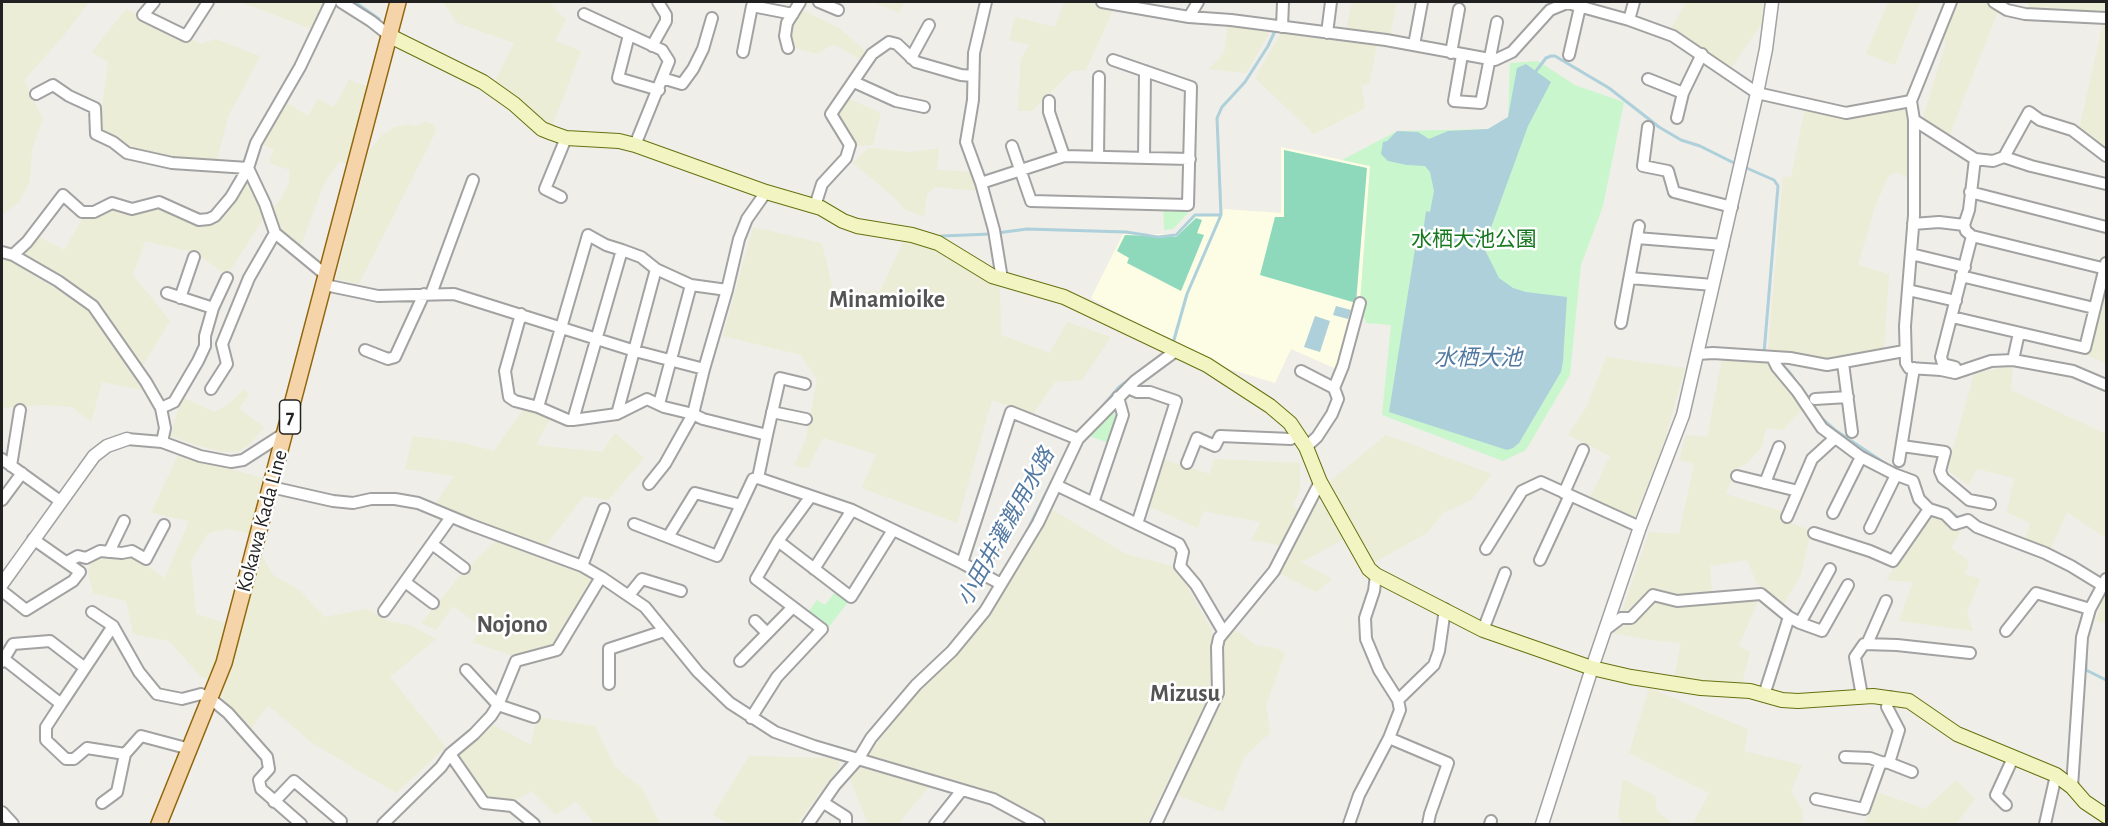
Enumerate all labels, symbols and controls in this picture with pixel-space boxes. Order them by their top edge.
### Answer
park label: 水栖大池公園 [1411,227,1537,253]
district label: Minamioike [829,286,945,314]
water label: 水栖大池 [1434,345,1522,371]
road number: 7 [280,400,300,434]
water label: 小田井灌漑用水路 [952,444,1060,610]
street label: Kokawa Kada Line [231,447,293,595]
district label: Nojono [476,611,548,639]
district label: Mizusu [1150,680,1220,708]

